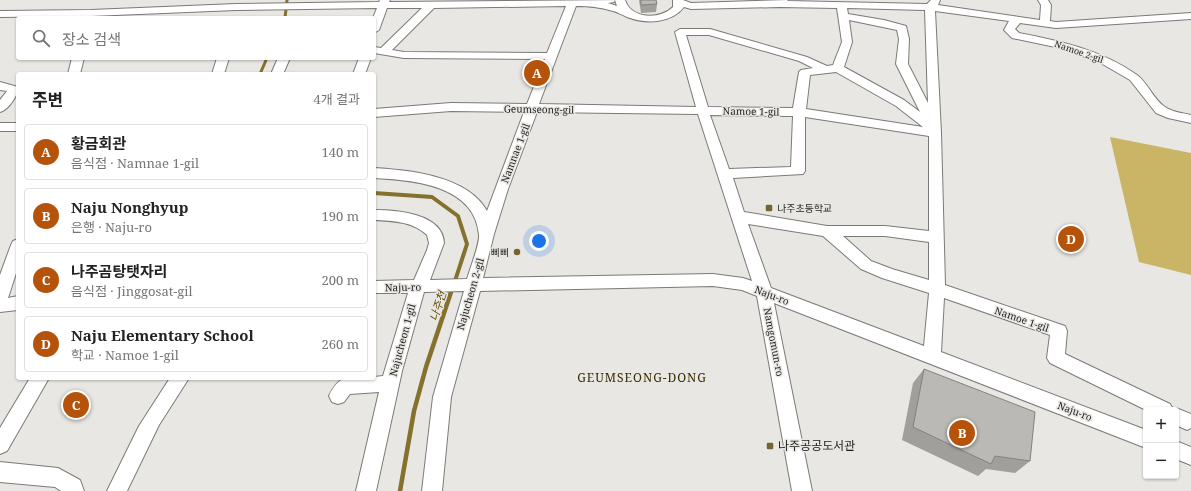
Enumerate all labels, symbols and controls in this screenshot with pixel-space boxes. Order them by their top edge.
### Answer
search box [16,16,376,60]
icon: search [30,27,52,49]
text: 장소 검색 [62,29,121,49]
street label: Namoe 2-gil [1053,37,1106,66]
pin: A [524,58,550,88]
text: 주변 [32,88,63,111]
text: 4개 결과 [313,90,360,108]
street label: Geumseong-gil [504,101,574,117]
street label: Namoe 1-gil [722,104,780,118]
street label: Namnae 1-gil [497,121,533,185]
text: 황금회관 [71,133,126,153]
text: A [41,143,51,161]
text: 140 m [322,143,359,161]
text: 음식점 · Namnae 1-gil [71,154,199,172]
text: Naju Nonghyup [71,197,188,217]
place label: 나주초등학교 [777,201,832,215]
marker: 나주초등학교 [764,203,774,213]
text: B [42,207,50,225]
text: 190 m [322,207,359,225]
text: 은행 · Naju-ro [71,218,152,236]
pin: D [1058,224,1084,254]
your location [529,231,549,251]
place label: 삐삐 [491,245,509,259]
marker: 삐삐 [512,247,522,257]
street label: Najucheon 2-gil [453,256,487,332]
text: 나주곰탕탯자리 [71,261,168,281]
text: C [42,271,50,289]
text: 200 m [322,271,359,289]
street label: Naju-ro [385,280,421,294]
text: 음식점 · Jinggosat-gil [71,282,193,300]
street label: Naju-ro [753,282,792,308]
water label: 나주천 [426,287,450,323]
street label: Najucheon 1-gil [386,302,418,378]
street label: Namoe 1-gil [993,303,1051,335]
street label: Namgomun-ro [760,306,788,378]
text: Naju Elementary School [71,325,254,345]
text: D [41,335,51,353]
text: 260 m [322,335,359,353]
text: 학교 · Namoe 1-gil [71,346,179,364]
district label: GEUMSEONG-DONG [577,369,707,386]
pin: C [63,390,89,420]
street label: Naju-ro [1056,398,1095,424]
map controls [1143,407,1179,479]
button: + [1143,407,1179,443]
pin: B [949,418,975,448]
place label: 나주공공도서관 [778,437,855,454]
marker: 나주공공도서관 [765,441,775,451]
button: − [1143,443,1179,479]

